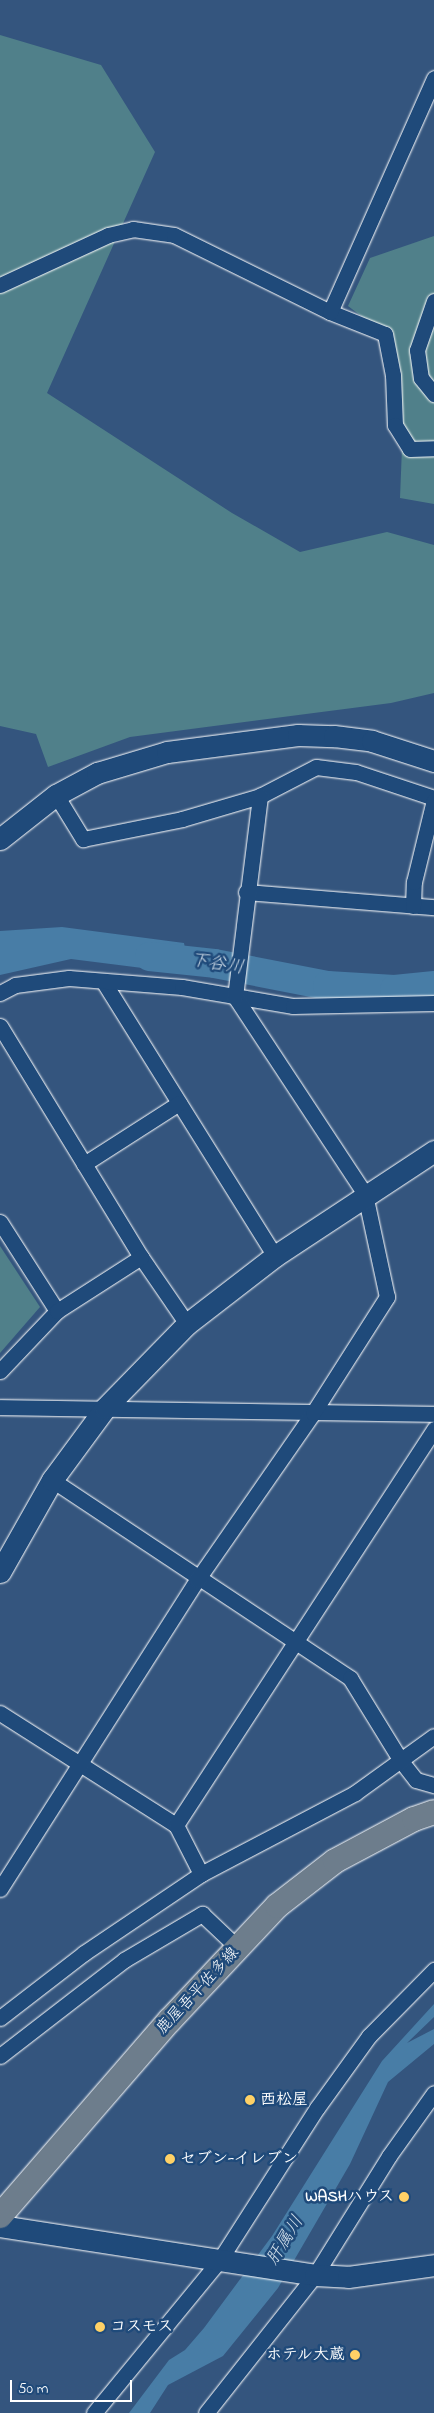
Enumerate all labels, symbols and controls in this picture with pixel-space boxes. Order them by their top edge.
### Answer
water label: 下谷川 [189,950,245,980]
street label: 鹿屋吾平佐多線 [153,1943,243,2039]
place label: 西松屋 [260,2090,308,2110]
marker: 西松屋 [244,2094,256,2106]
place label: セブン-イレブン [180,2149,298,2169]
marker: セブン-イレブン [164,2153,176,2165]
place label: WASHハウス [304,2187,394,2207]
marker: WASHハウス [398,2191,410,2203]
water label: 肝属川 [263,2212,309,2270]
place label: コスモス [110,2317,174,2337]
marker: コスモス [94,2321,106,2333]
place label: ホテル大蔵 [265,2345,345,2365]
marker: ホテル大蔵 [349,2349,361,2361]
scale bar [12,2370,135,2402]
text: 50 m [18,2378,48,2400]

